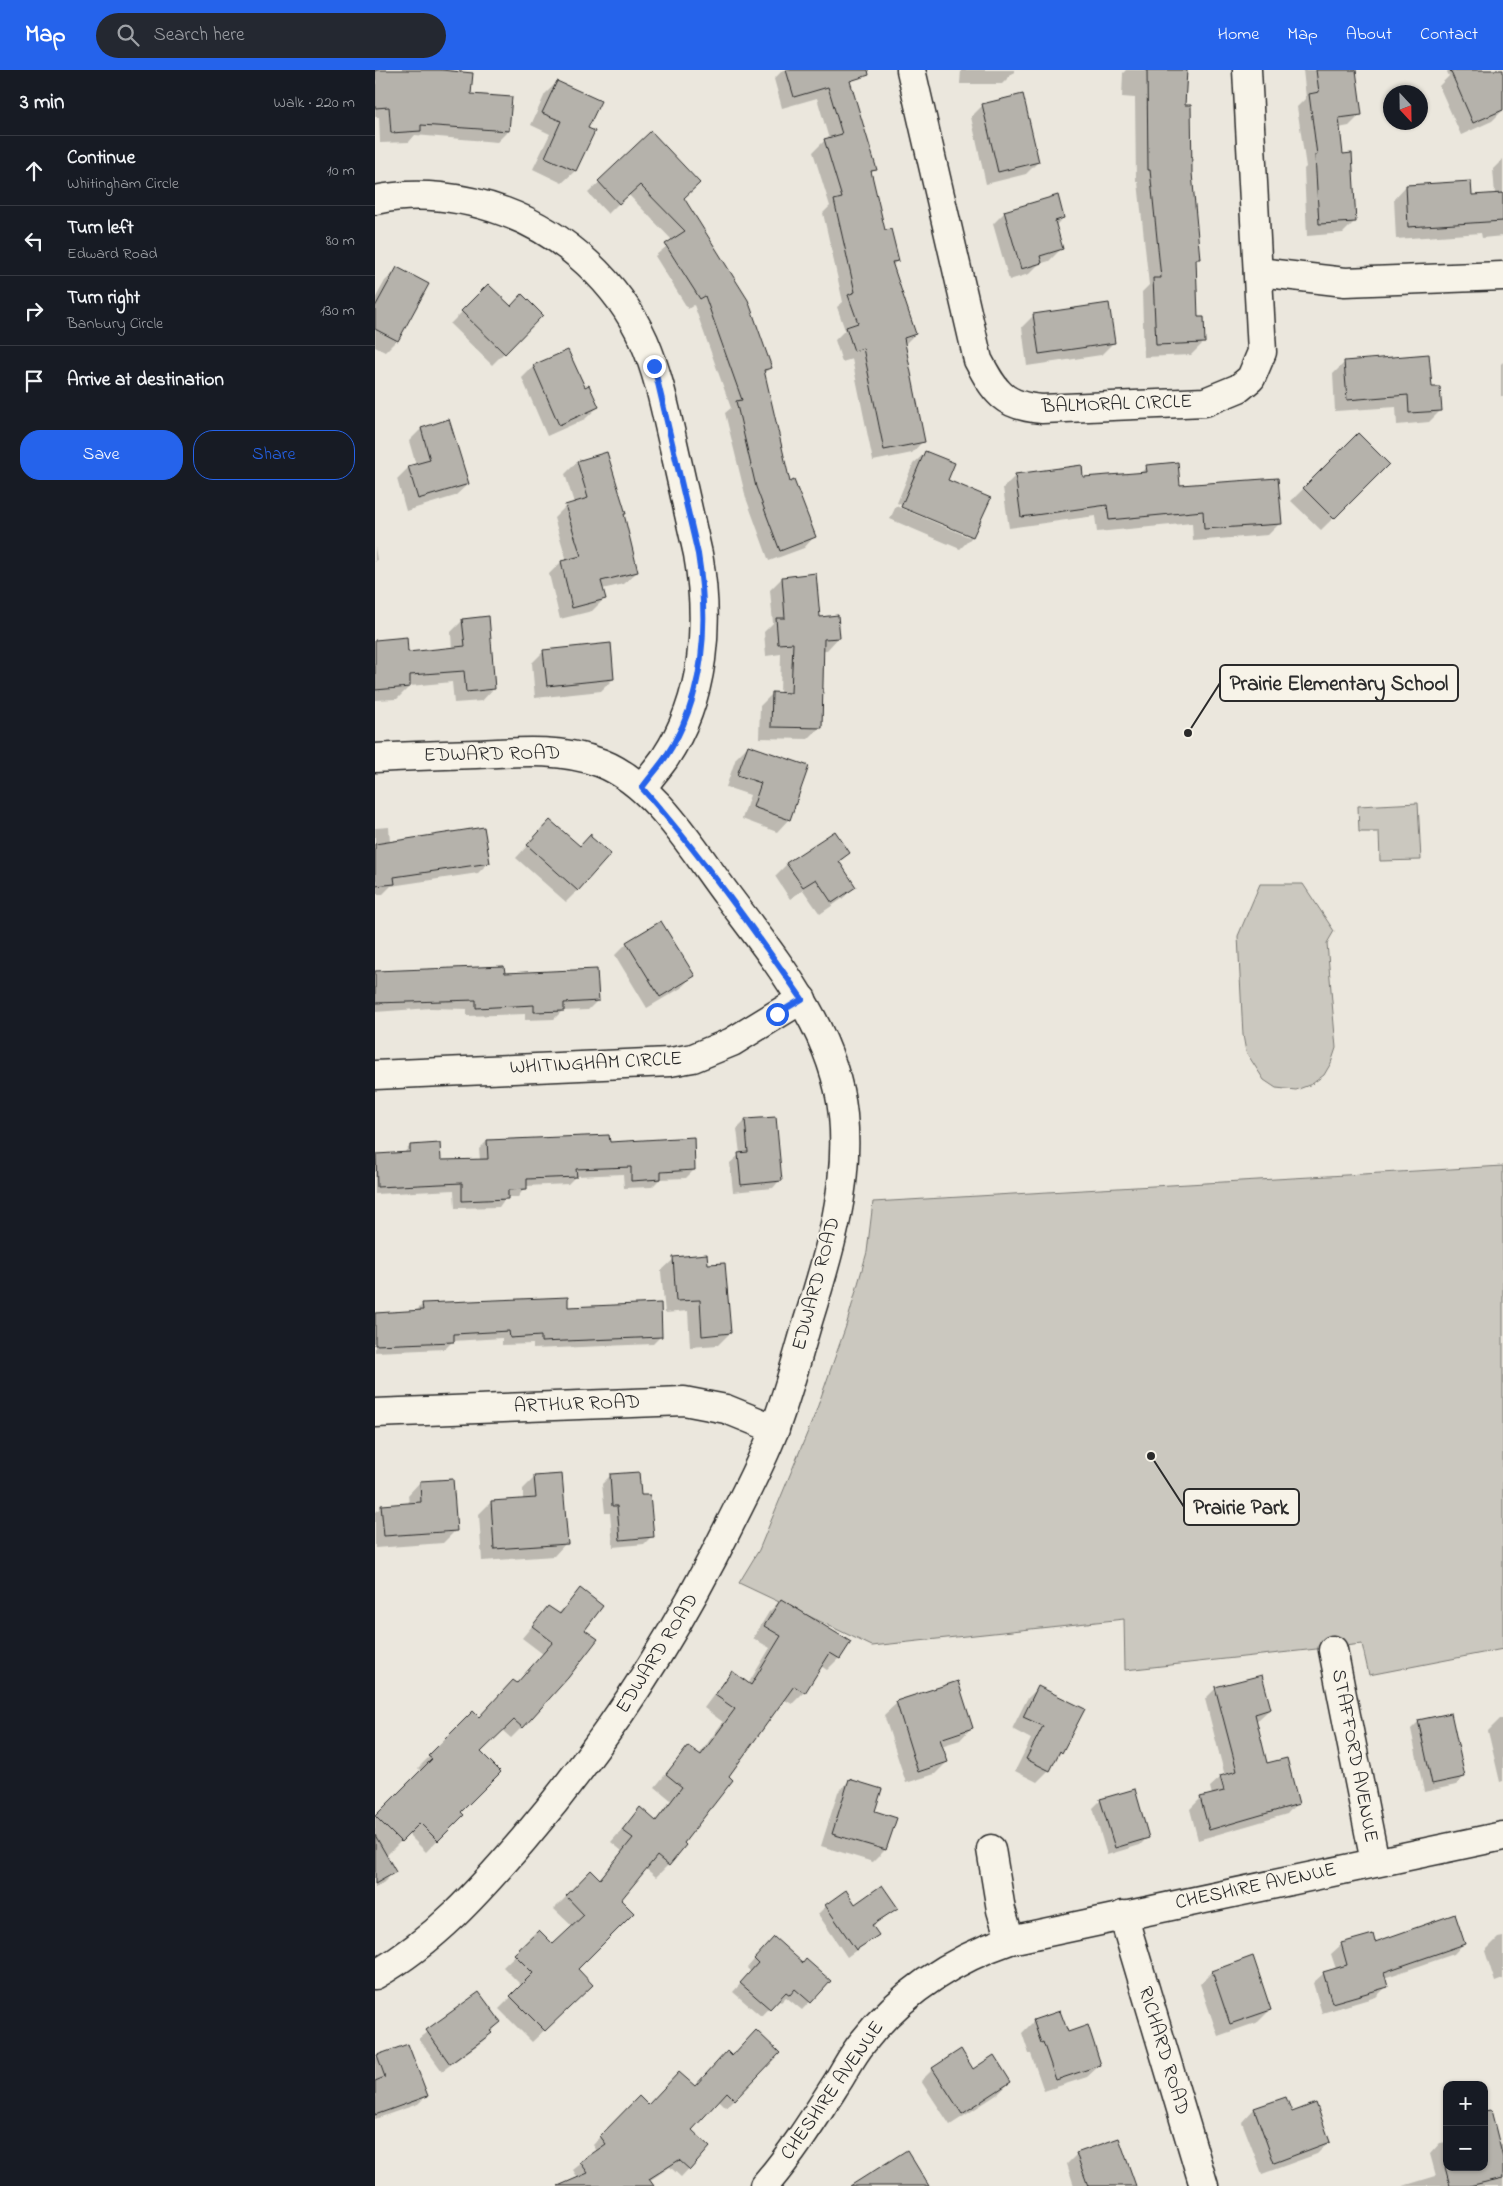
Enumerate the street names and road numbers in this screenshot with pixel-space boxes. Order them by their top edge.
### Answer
street label: BALMORAL CIRCLE [1040,388,1193,422]
street label: EDWARD ROAD [423,739,561,771]
street label: WHITINGHAM CIRCLE [509,1045,683,1083]
street label: EDWARD ROAD [785,1214,849,1354]
street label: ARTHUR ROAD [513,1388,641,1422]
street label: EDWARD ROAD [609,1588,707,1720]
street label: STAFFORD AVENUE [1323,1667,1385,1845]
street label: CHESHIRE AVENUE [1173,1856,1339,1918]
street label: RICHARD ROAD [1130,1983,1196,2119]
street label: CHESHIRE AVENUE [774,2015,892,2167]

